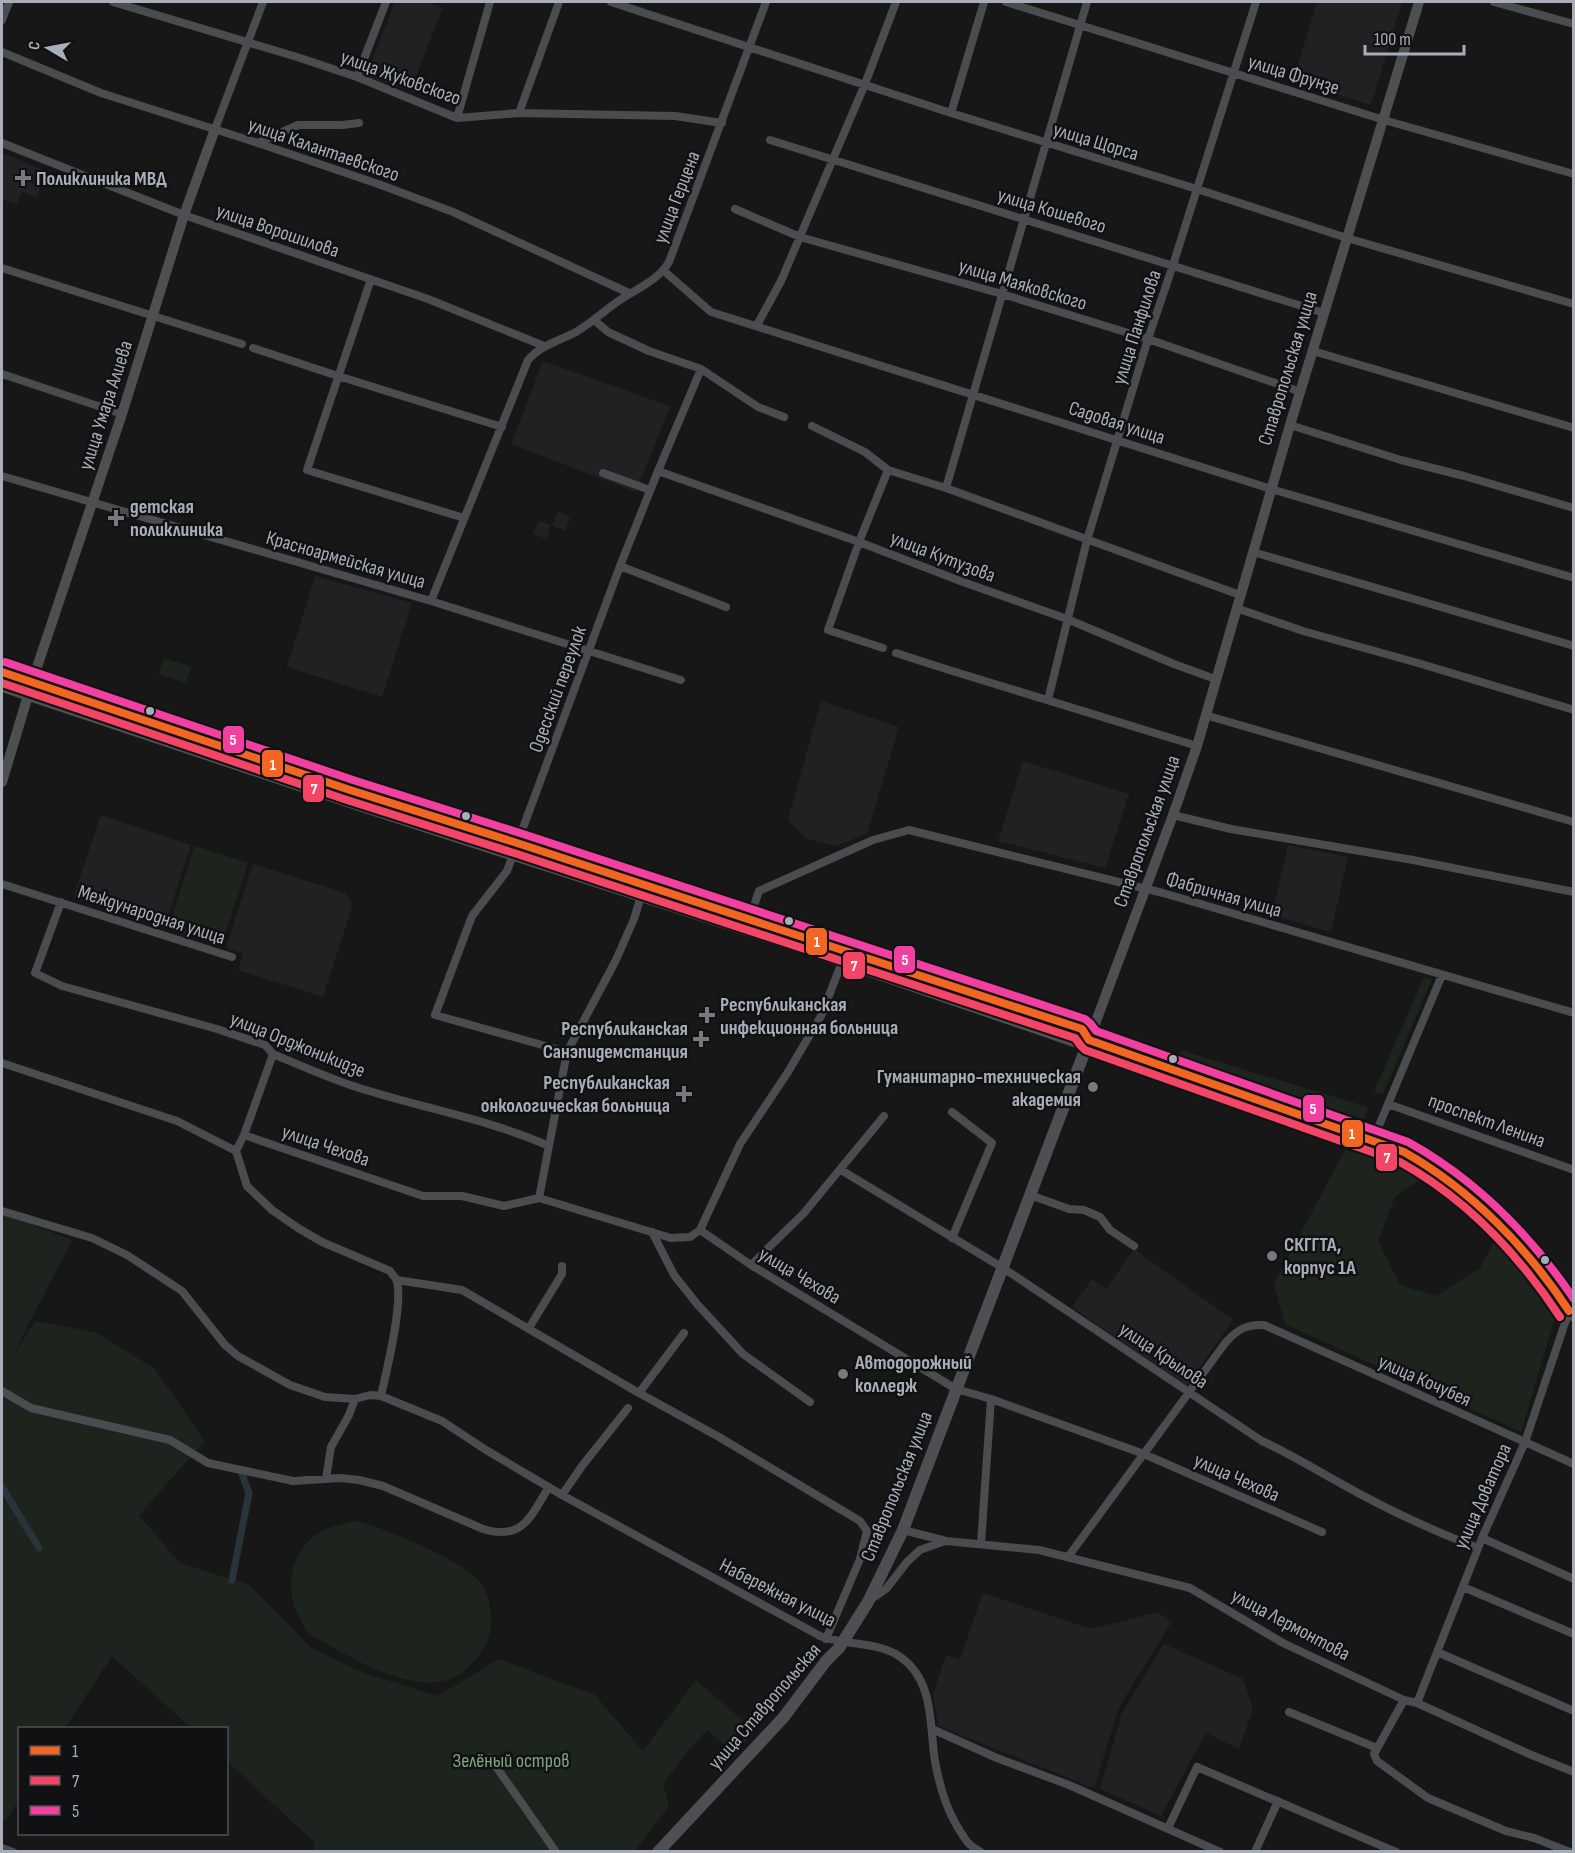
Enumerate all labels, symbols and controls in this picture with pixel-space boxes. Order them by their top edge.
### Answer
north arrow [18,18,78,78]
scale bar [1365,18,1464,56]
text: 100 m [1374,29,1411,50]
text: С [25,40,45,51]
street label: улица Жуковского [337,45,464,111]
street label: улица Фрунзе [1245,50,1342,100]
street label: улица Калантаевского [245,113,403,187]
street label: улица Щорса [1050,118,1141,166]
street label: улица Герцена [648,148,706,247]
place label: Поликлиника МВД [36,167,167,191]
marker: Поликлиника МВД [14,169,32,187]
street label: улица Кошевого [994,183,1109,239]
street label: улица Ворошилова [213,199,342,263]
street label: улица Маяковского [956,254,1090,316]
street label: улица Панфилова [1107,267,1167,388]
street label: Ставропольская улица [1253,288,1323,448]
street label: улица Умара Алиева [74,338,138,473]
street label: Садовая улица [1066,396,1168,450]
place label: детская поликлиника [130,495,223,542]
marker: детская поликлиника [107,509,125,527]
street label: Красноармейская улица [263,526,428,594]
street label: улица Кутузова [887,526,999,588]
street label: Одесский переулок [524,622,592,756]
unlabelled marker [144,705,156,717]
line badge: 5 [222,725,245,754]
text: 5 [229,731,237,750]
line badge: 1 [261,749,284,778]
street label: Ставропольская улица [1108,752,1186,910]
text: 1 [270,756,277,775]
line badge: 7 [302,774,325,803]
text: 7 [311,780,318,799]
unlabelled marker [460,810,472,822]
street label: Фабричная улица [1163,867,1284,923]
street label: Международная улица [75,880,228,950]
unlabelled marker [783,915,795,927]
line badge: 1 [805,927,828,956]
text: 1 [814,933,821,952]
line badge: 5 [893,945,916,974]
line badge: 7 [842,951,866,980]
text: 5 [901,951,909,970]
text: 7 [851,957,858,976]
place label: Республиканская инфекционная больница [720,993,898,1040]
marker: Республиканская инфекционная больница [698,1006,716,1024]
street label: улица Орджоникидзе [226,1007,369,1083]
place label: Республиканская Санэпидемстанция [543,1017,688,1064]
marker: Республиканская Санэпидемстанция [692,1030,710,1048]
unlabelled marker [1167,1053,1179,1065]
place label: Гуманитарно-техническая академия [877,1065,1081,1112]
place label: Республиканская онкологическая больница [481,1071,670,1118]
marker: Гуманитарно-техническая академия [1086,1080,1100,1094]
marker: Республиканская онкологическая больница [675,1085,693,1103]
street label: проспект Ленина [1425,1089,1548,1153]
line badge: 5 [1302,1094,1325,1123]
text: 5 [1309,1100,1317,1119]
line badge: 1 [1341,1119,1364,1148]
street label: улица Чехова [279,1120,373,1172]
text: 1 [1349,1125,1356,1144]
line badge: 7 [1375,1143,1398,1172]
text: 7 [1384,1149,1391,1168]
place label: СКГГТА, корпус 1А [1284,1233,1356,1280]
street label: улица Чехова [754,1242,845,1310]
marker: СКГГТА, корпус 1А [1265,1249,1279,1263]
unlabelled marker [1539,1254,1551,1266]
street label: улица Крылова [1114,1317,1213,1394]
street label: улица Кочубея [1374,1350,1475,1412]
place label: Автодорожный колледж [854,1351,972,1398]
marker: Автодорожный колледж [836,1367,850,1381]
street label: Ставропольская улица [856,1408,938,1565]
street label: улица Доватора [1449,1440,1517,1553]
street label: улица Чехова [1190,1448,1283,1507]
street label: Набережная улица [715,1553,840,1633]
street label: улица Лермонтова [1227,1584,1354,1666]
street label: улица Ставропольская [703,1639,826,1775]
legend [18,1727,228,1835]
text: 1 [72,1741,79,1762]
park label: Зелёный остров [452,1749,570,1773]
text: 7 [72,1771,80,1792]
text: 5 [72,1801,79,1822]

